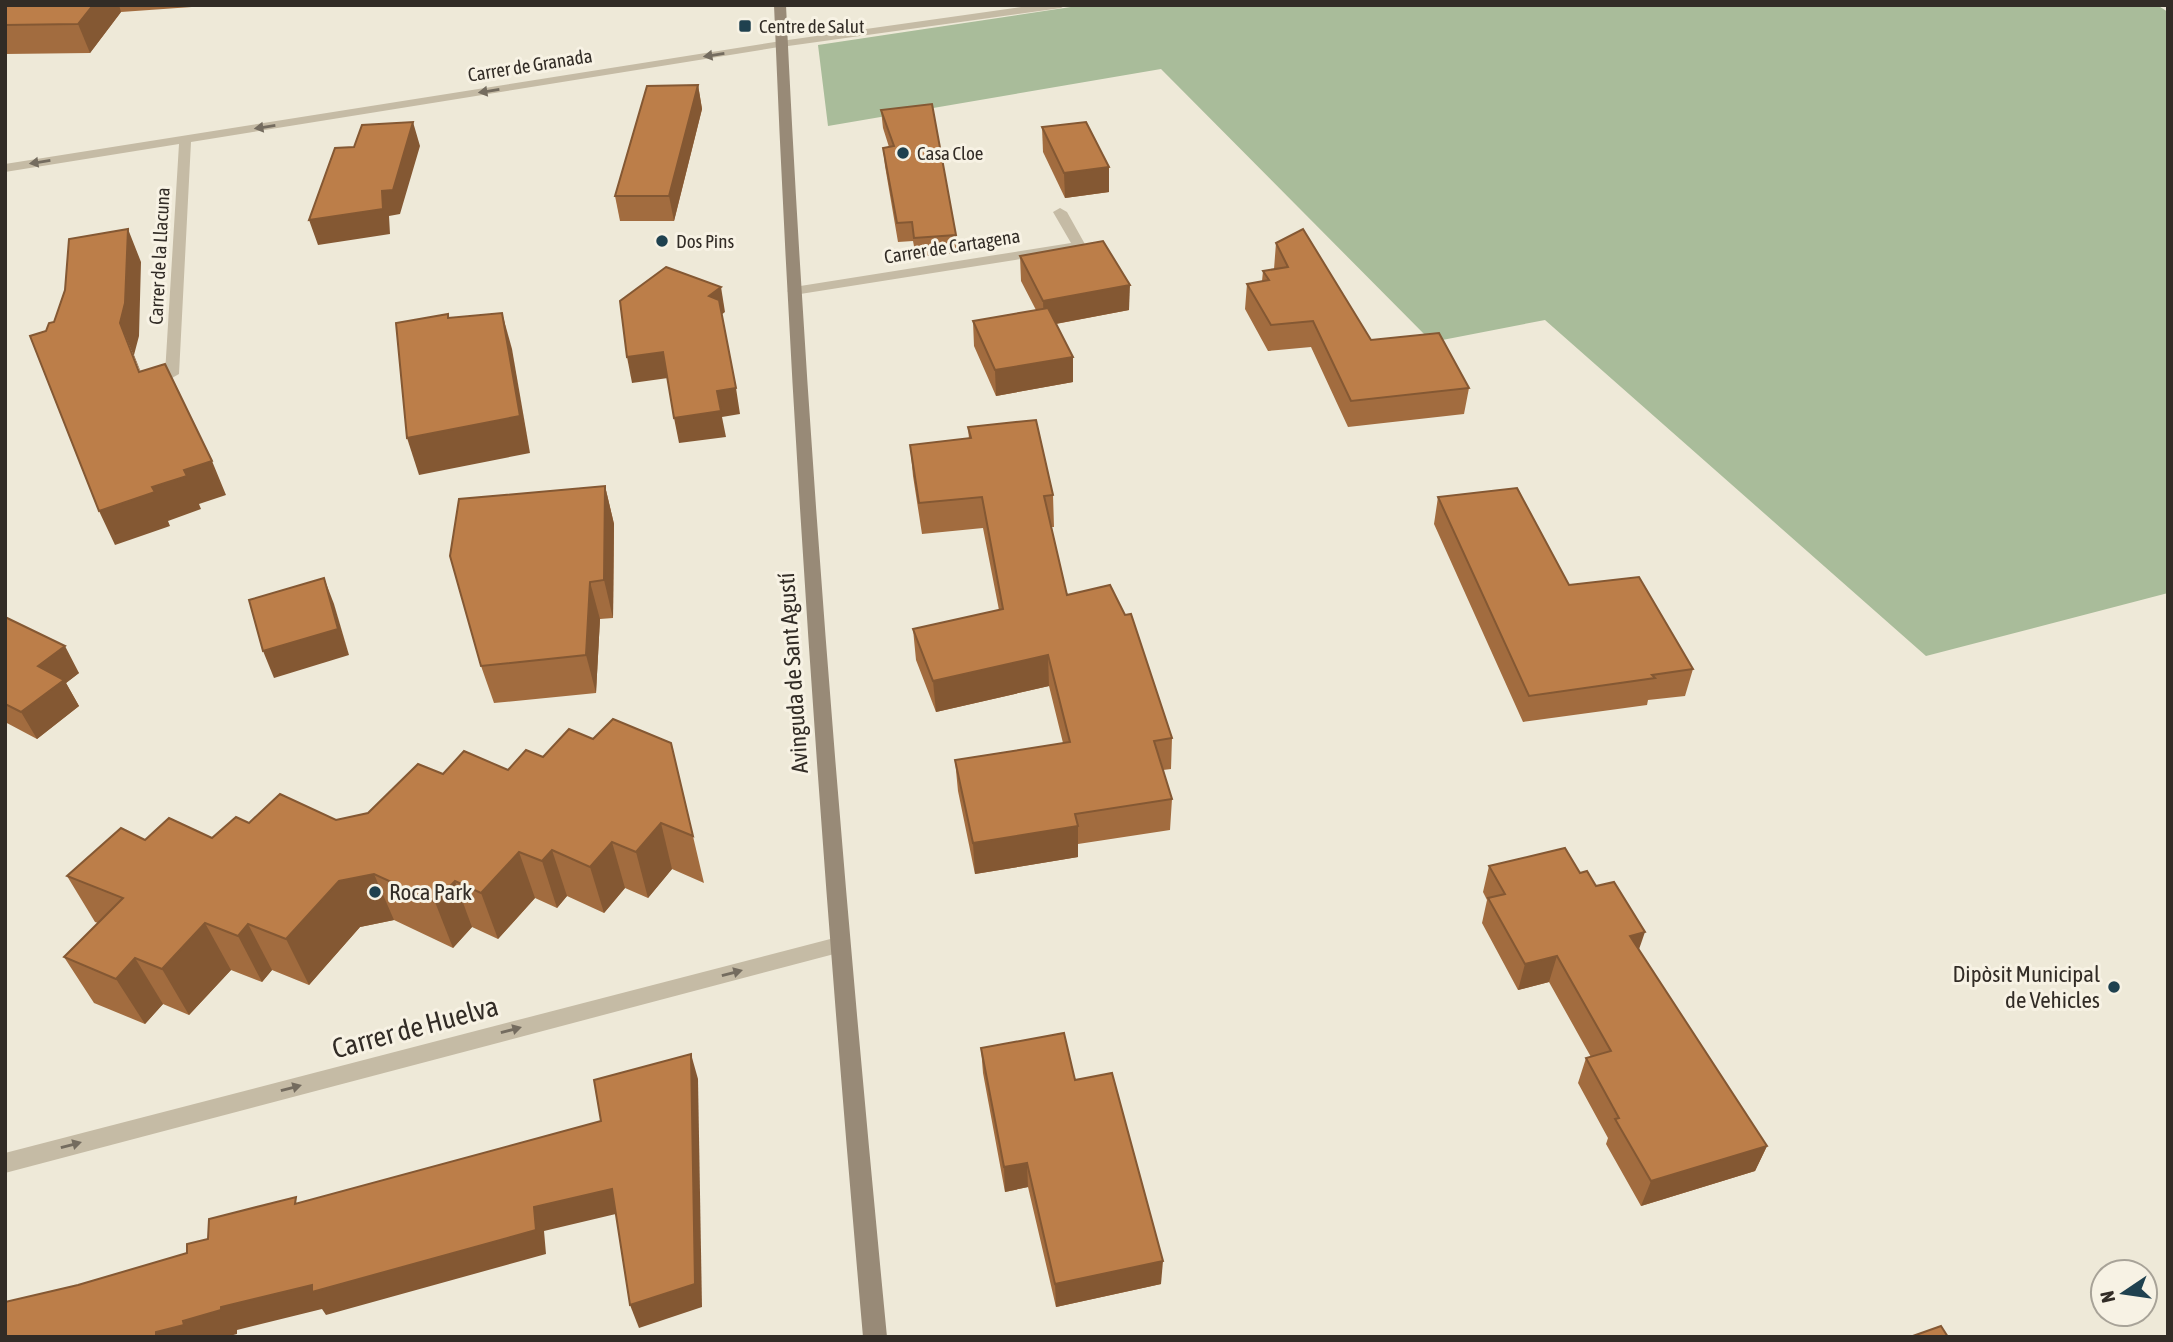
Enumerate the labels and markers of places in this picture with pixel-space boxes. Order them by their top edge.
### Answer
place label: Centre de Salut [759,15,864,37]
marker: Centre de Salut [737,18,753,34]
place label: Casa Cloe [917,142,983,164]
marker: Casa Cloe [895,145,911,161]
place label: Dos Pins [676,230,734,252]
marker: Dos Pins [654,233,670,249]
place label: Roca Park [389,879,472,905]
marker: Roca Park [367,884,383,900]
place label: Dipòsit Municipal de Vehicles [1952,961,2100,1013]
marker: Dipòsit Municipal de Vehicles [2106,979,2122,995]

